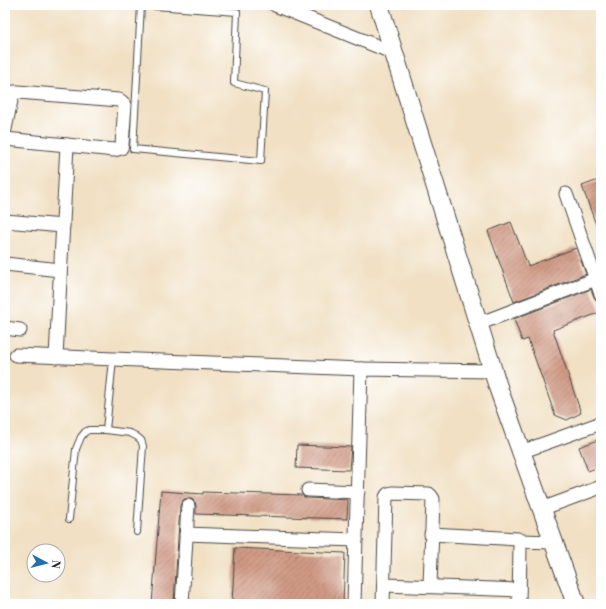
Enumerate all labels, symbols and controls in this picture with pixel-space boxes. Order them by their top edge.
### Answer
north arrow [26,543,66,583]
text: N [47,559,62,570]

